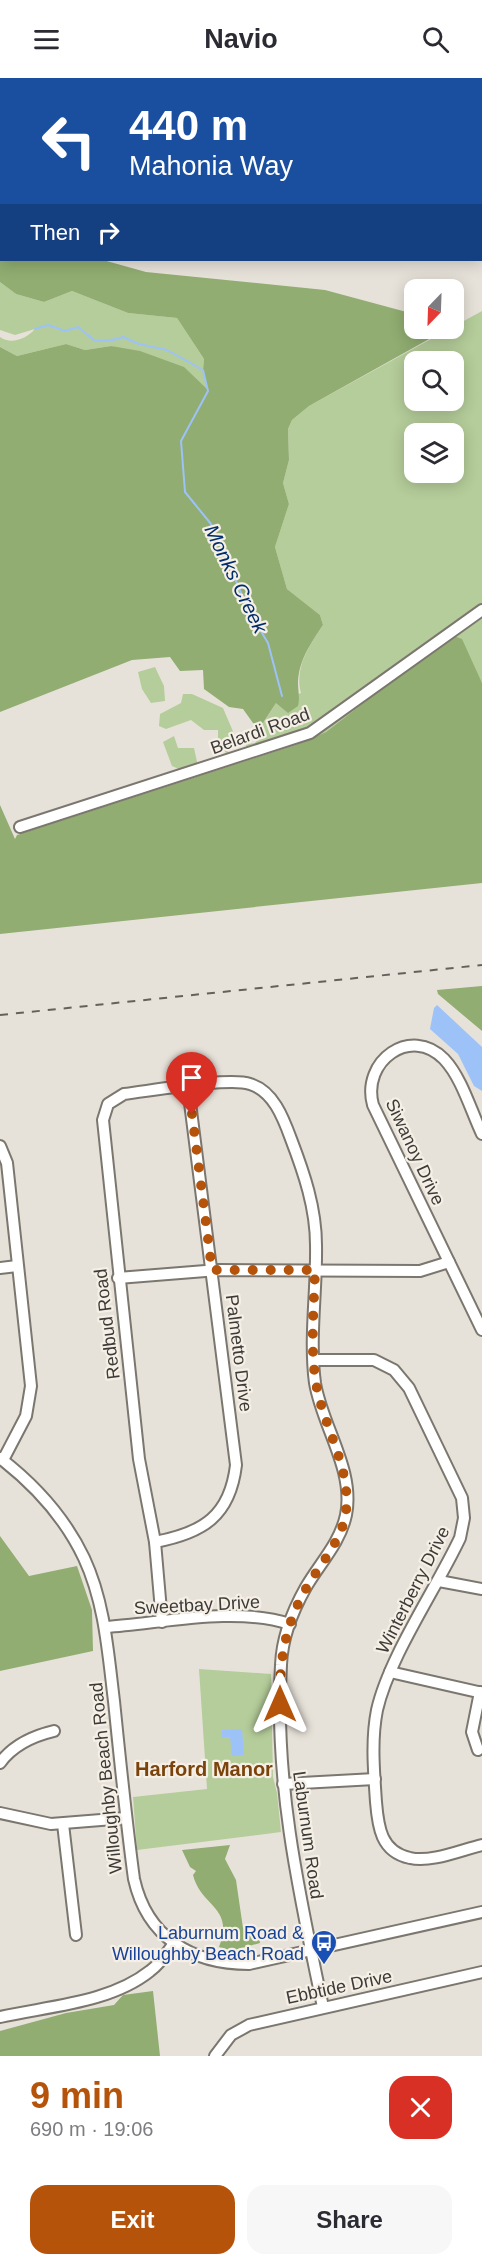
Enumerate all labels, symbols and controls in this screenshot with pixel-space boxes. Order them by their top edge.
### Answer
icon: menu [30,23,63,56]
icon: search [419,23,452,56]
text: Navio [204,24,278,54]
icon: left [30,102,108,180]
text: 440 m [129,102,248,149]
text: Mahonia Way [129,151,293,181]
icon: right [92,216,125,249]
text: Then [30,220,80,245]
north arrow [404,279,464,339]
map controls [404,279,464,483]
button: search [404,351,464,411]
button: layers [404,423,464,483]
water label: Monks Creek [200,521,272,638]
street label: Belardi Road [208,704,312,758]
pin [166,1052,217,1114]
icon: arrive [175,1061,208,1094]
street label: Siwanoy Drive [382,1096,448,1208]
street label: Redbud Road [90,1268,124,1380]
street label: Palmetto Drive [222,1293,256,1413]
street label: Winterberry Drive [372,1523,454,1657]
street label: Sweetbay Drive [134,1592,260,1618]
position arrow [248,1672,312,1736]
street label: Willoughby Beach Road [86,1681,126,1875]
district label: Harford Manor [135,1758,273,1780]
street label: Laburnum Road [289,1770,327,1900]
place label: Laburnum Road & Willoughby Beach Road [112,1923,304,1964]
bus stop icon: Laburnum Road & Willoughby Beach Road [309,1928,339,1966]
street label: Ebbtide Drive [284,1966,394,2008]
text: 9 min [30,2075,124,2116]
button: close [389,2076,452,2139]
text: 690 m · 19:06 [30,2118,153,2140]
button: Exit [30,2185,235,2254]
button: Share [247,2185,452,2254]

